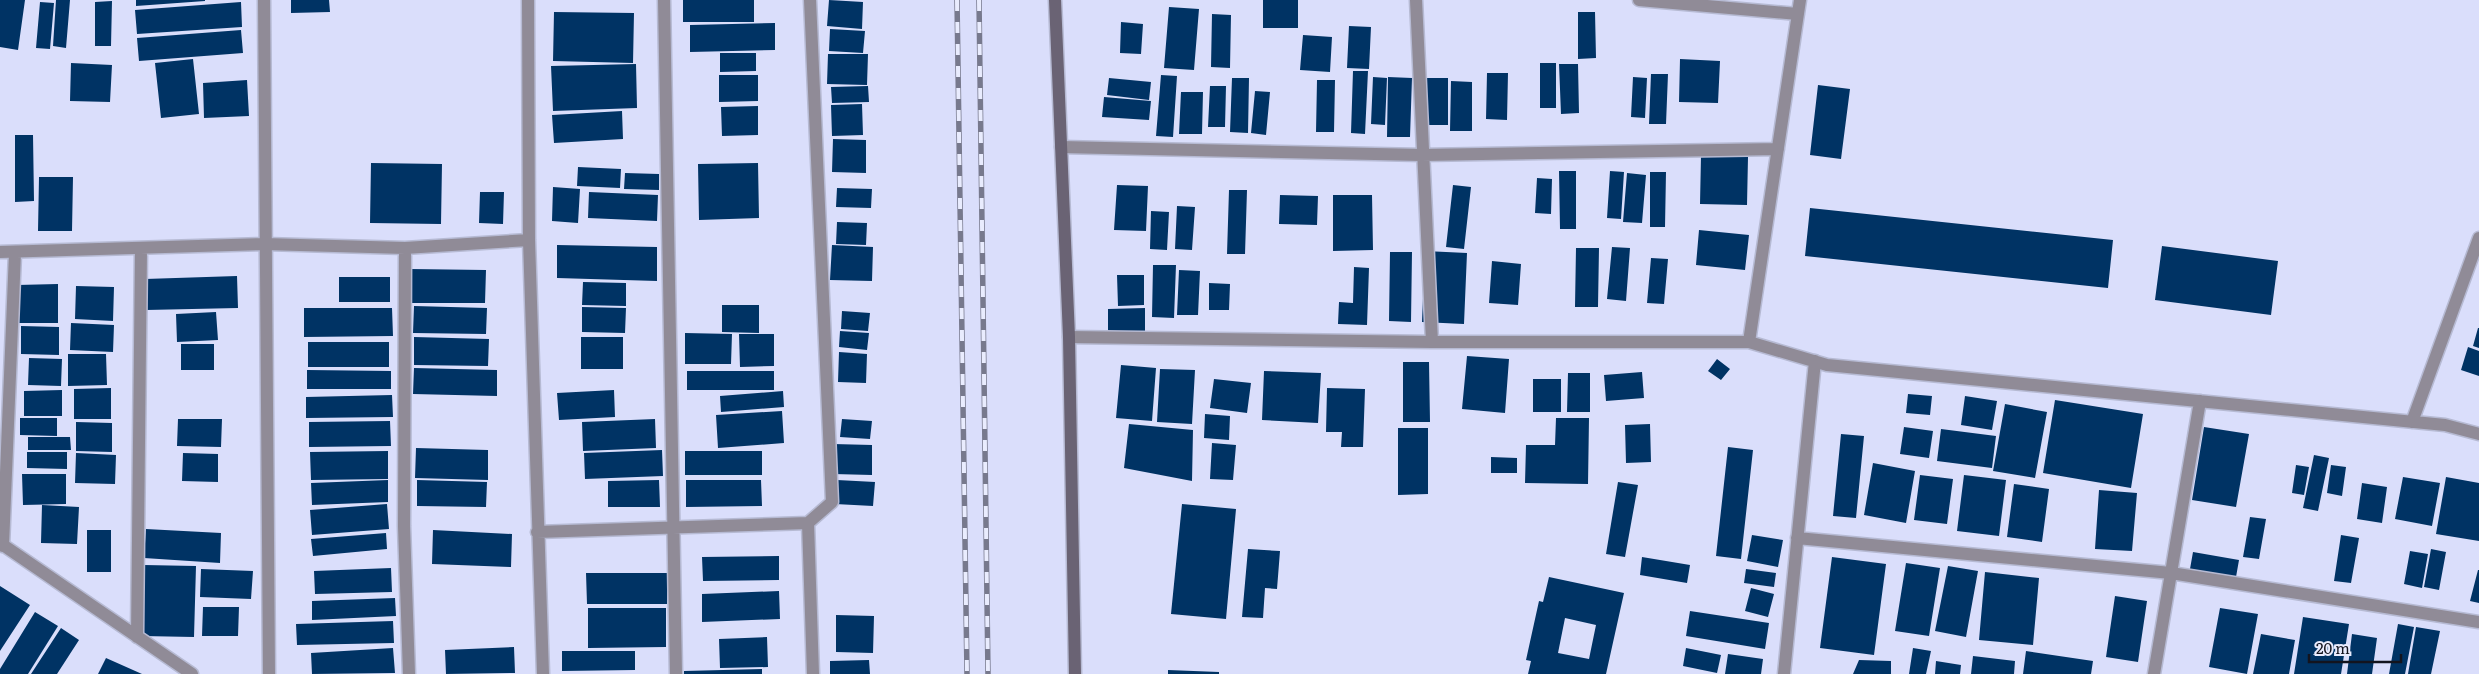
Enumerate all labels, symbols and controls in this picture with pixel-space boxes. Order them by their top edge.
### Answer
scale bar [2309,632,2402,664]
text: 20 m [2316,636,2350,659]

